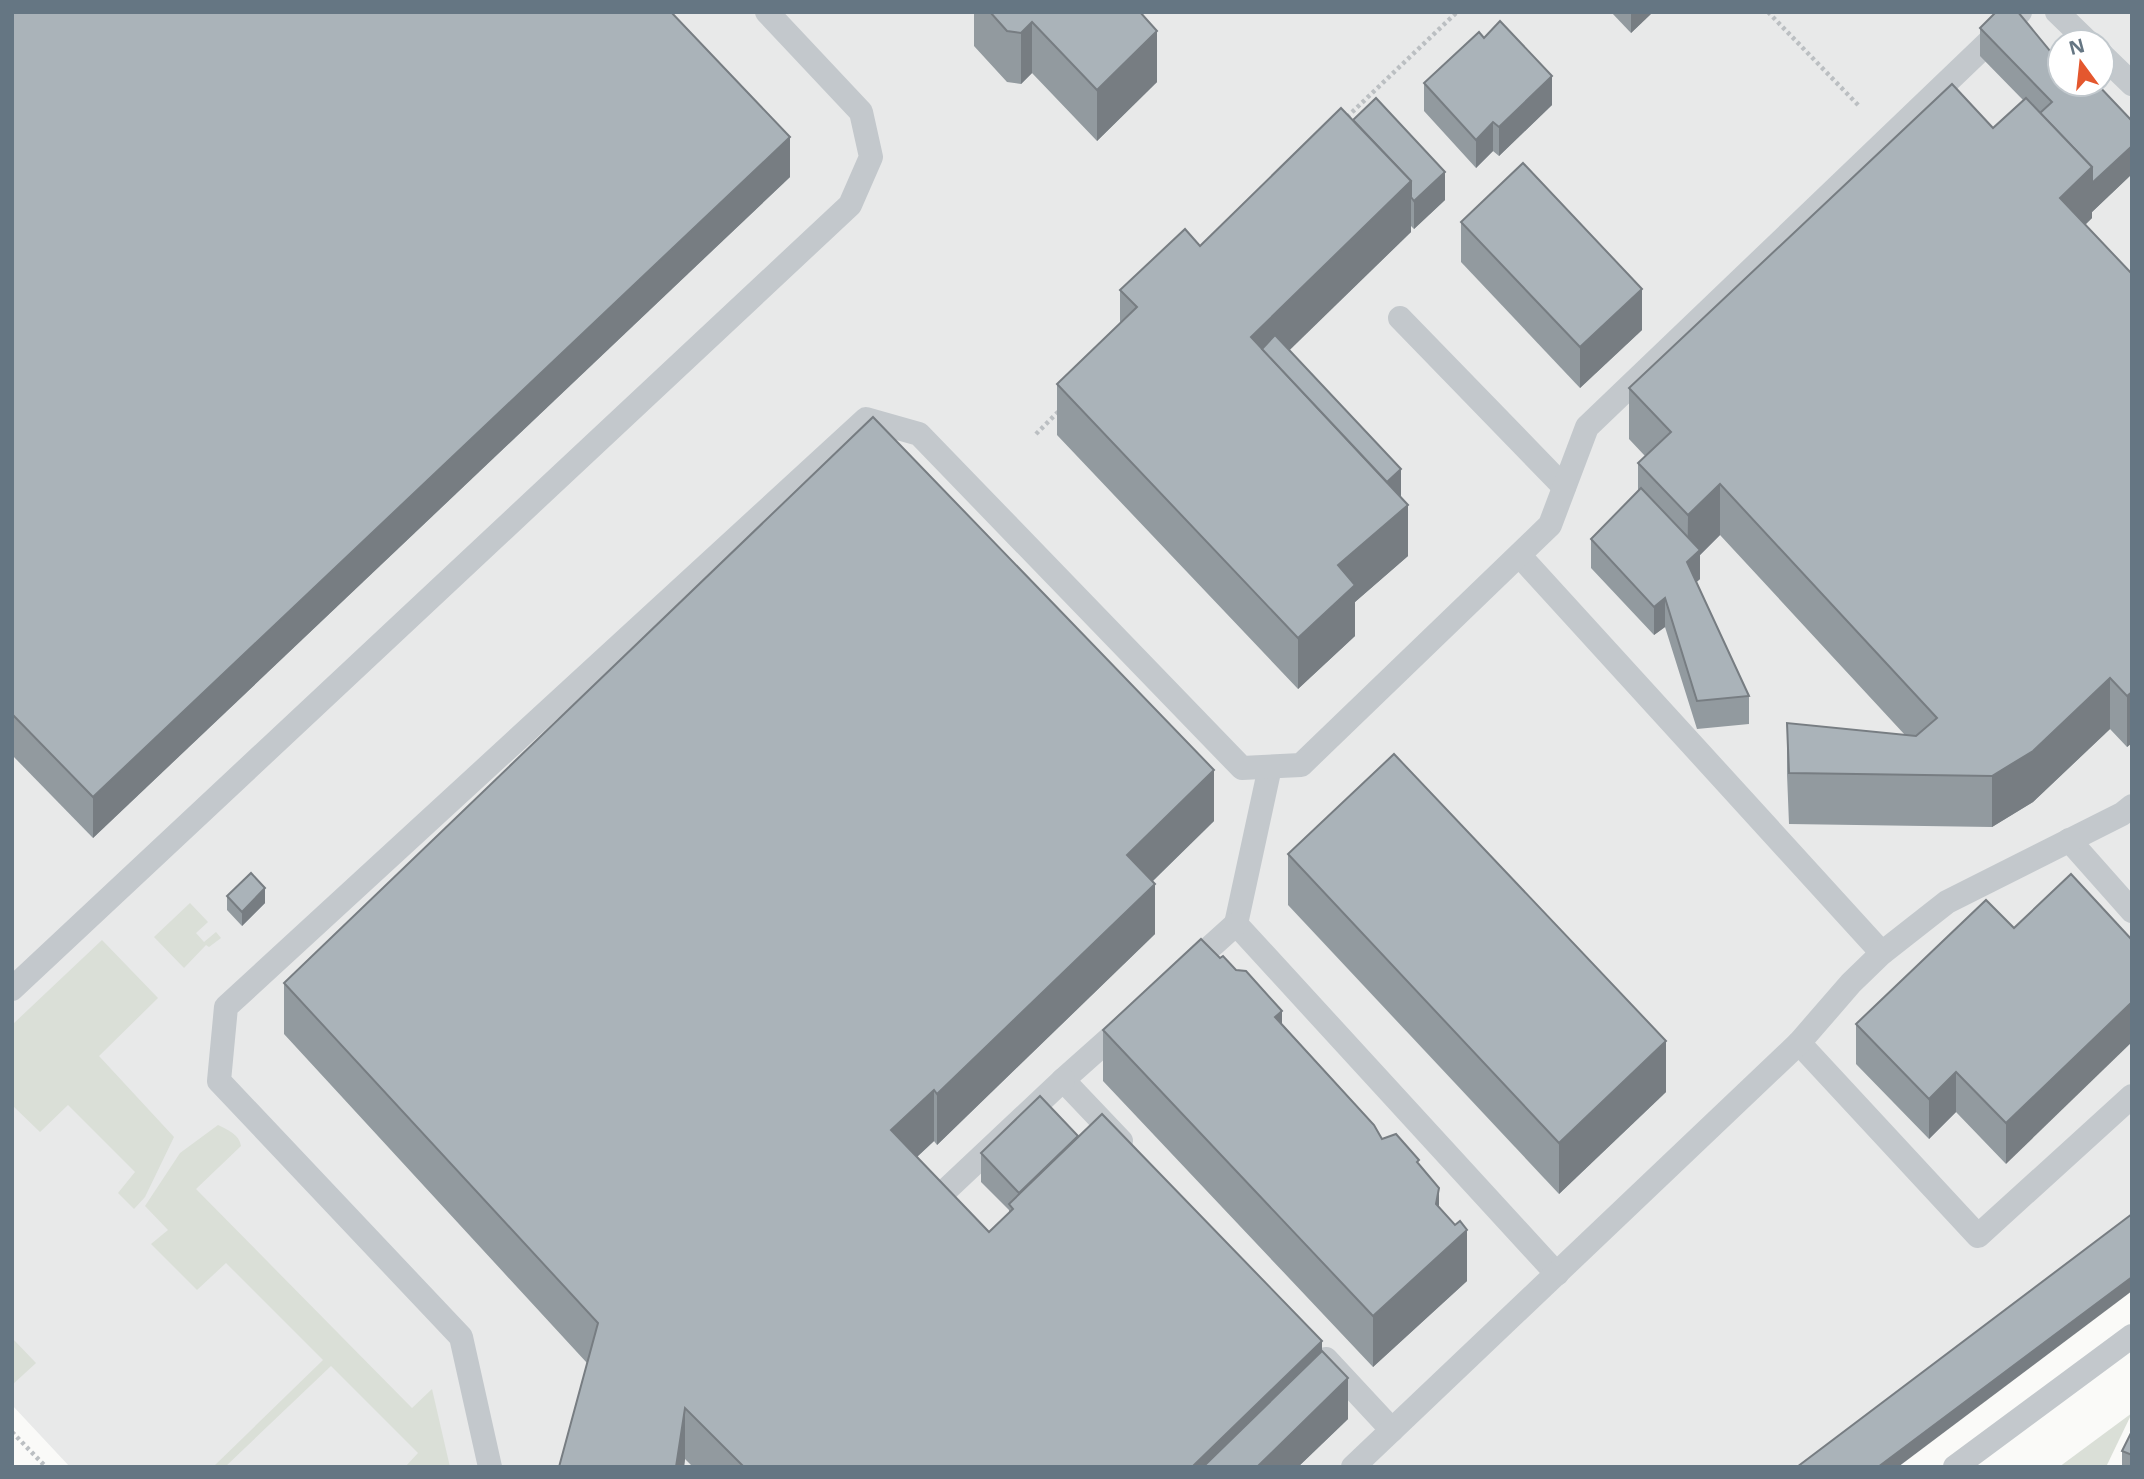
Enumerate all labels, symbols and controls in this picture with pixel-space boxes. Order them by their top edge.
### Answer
north arrow [2046,28,2116,98]
text: N [2066,32,2087,61]

